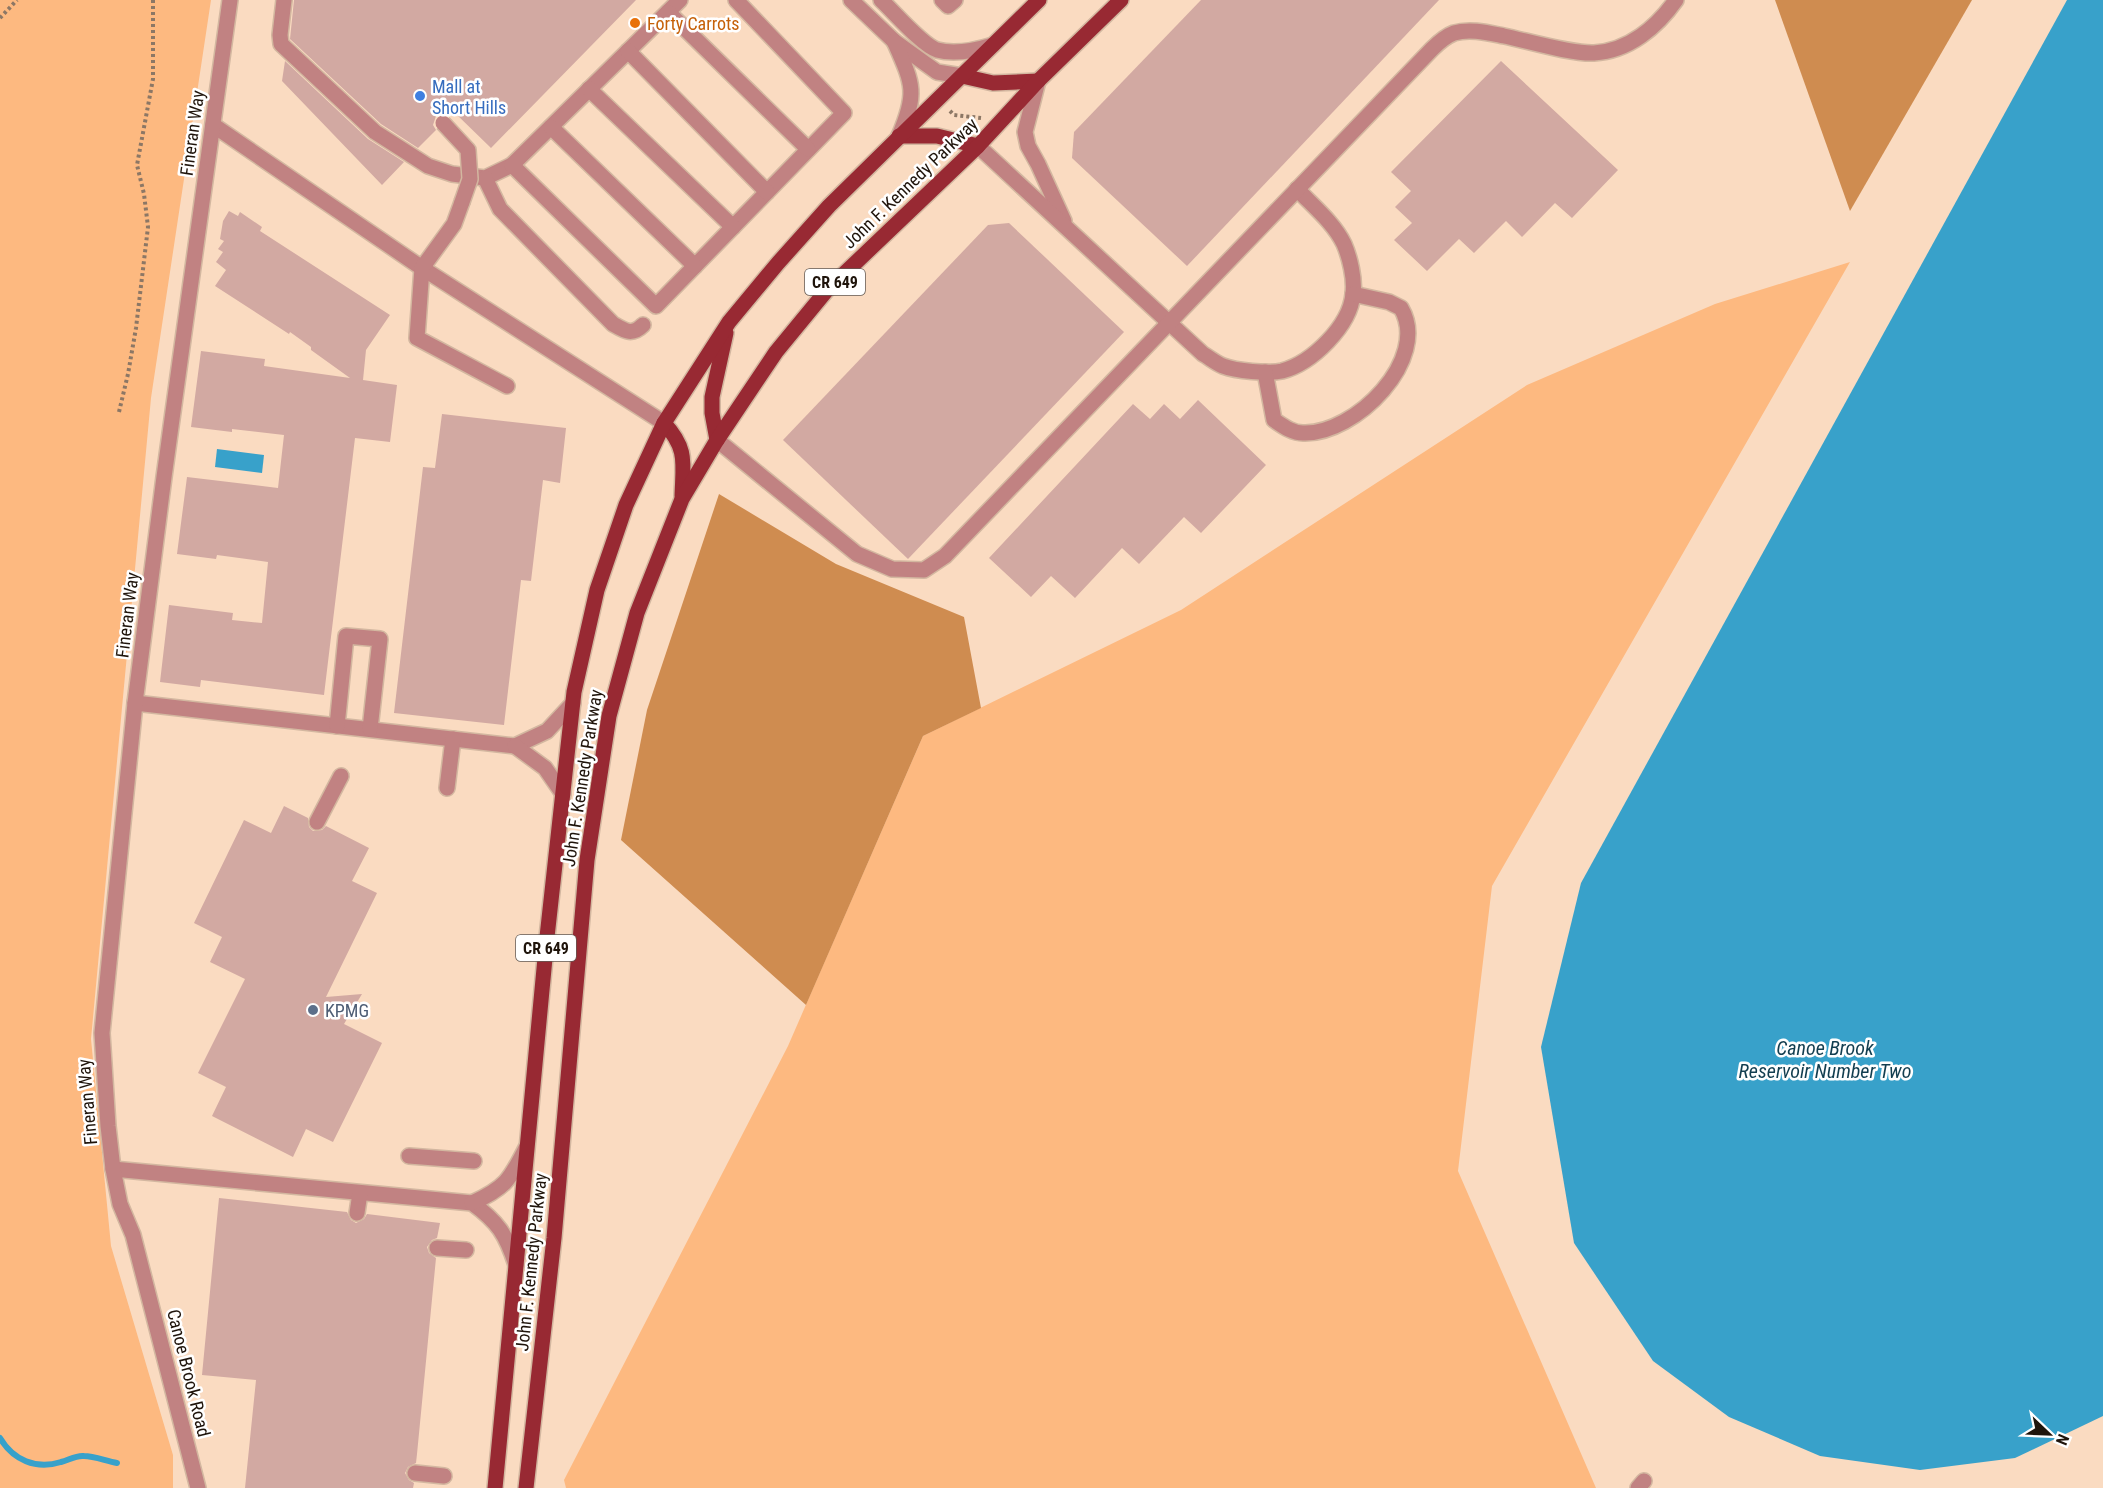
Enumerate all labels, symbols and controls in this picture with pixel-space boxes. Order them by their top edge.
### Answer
place label: Forty Carrots [647,13,740,34]
marker: Forty Carrots [628,16,642,30]
place label: Mall at Short Hills [432,76,506,118]
street label: Fineran Way [176,88,208,177]
marker: Mall at Short Hills [413,89,427,103]
street label: John F. Kennedy Parkway [838,113,982,253]
road number: CR 649 [805,269,865,295]
street label: Fineran Way [111,571,143,659]
street label: John F. Kennedy Parkway [558,687,606,868]
road number: CR 649 [516,935,576,961]
place label: KPMG [325,1000,369,1021]
marker: KPMG [306,1003,320,1017]
water label: Canoe Brook Reservoir Number Two [1739,1036,1911,1083]
street label: Fineran Way [73,1058,101,1146]
street label: John F. Kennedy Parkway [511,1171,551,1352]
street label: Canoe Brook Road [163,1307,215,1439]
north arrow [2019,1404,2079,1464]
text: N [2052,1431,2073,1448]

